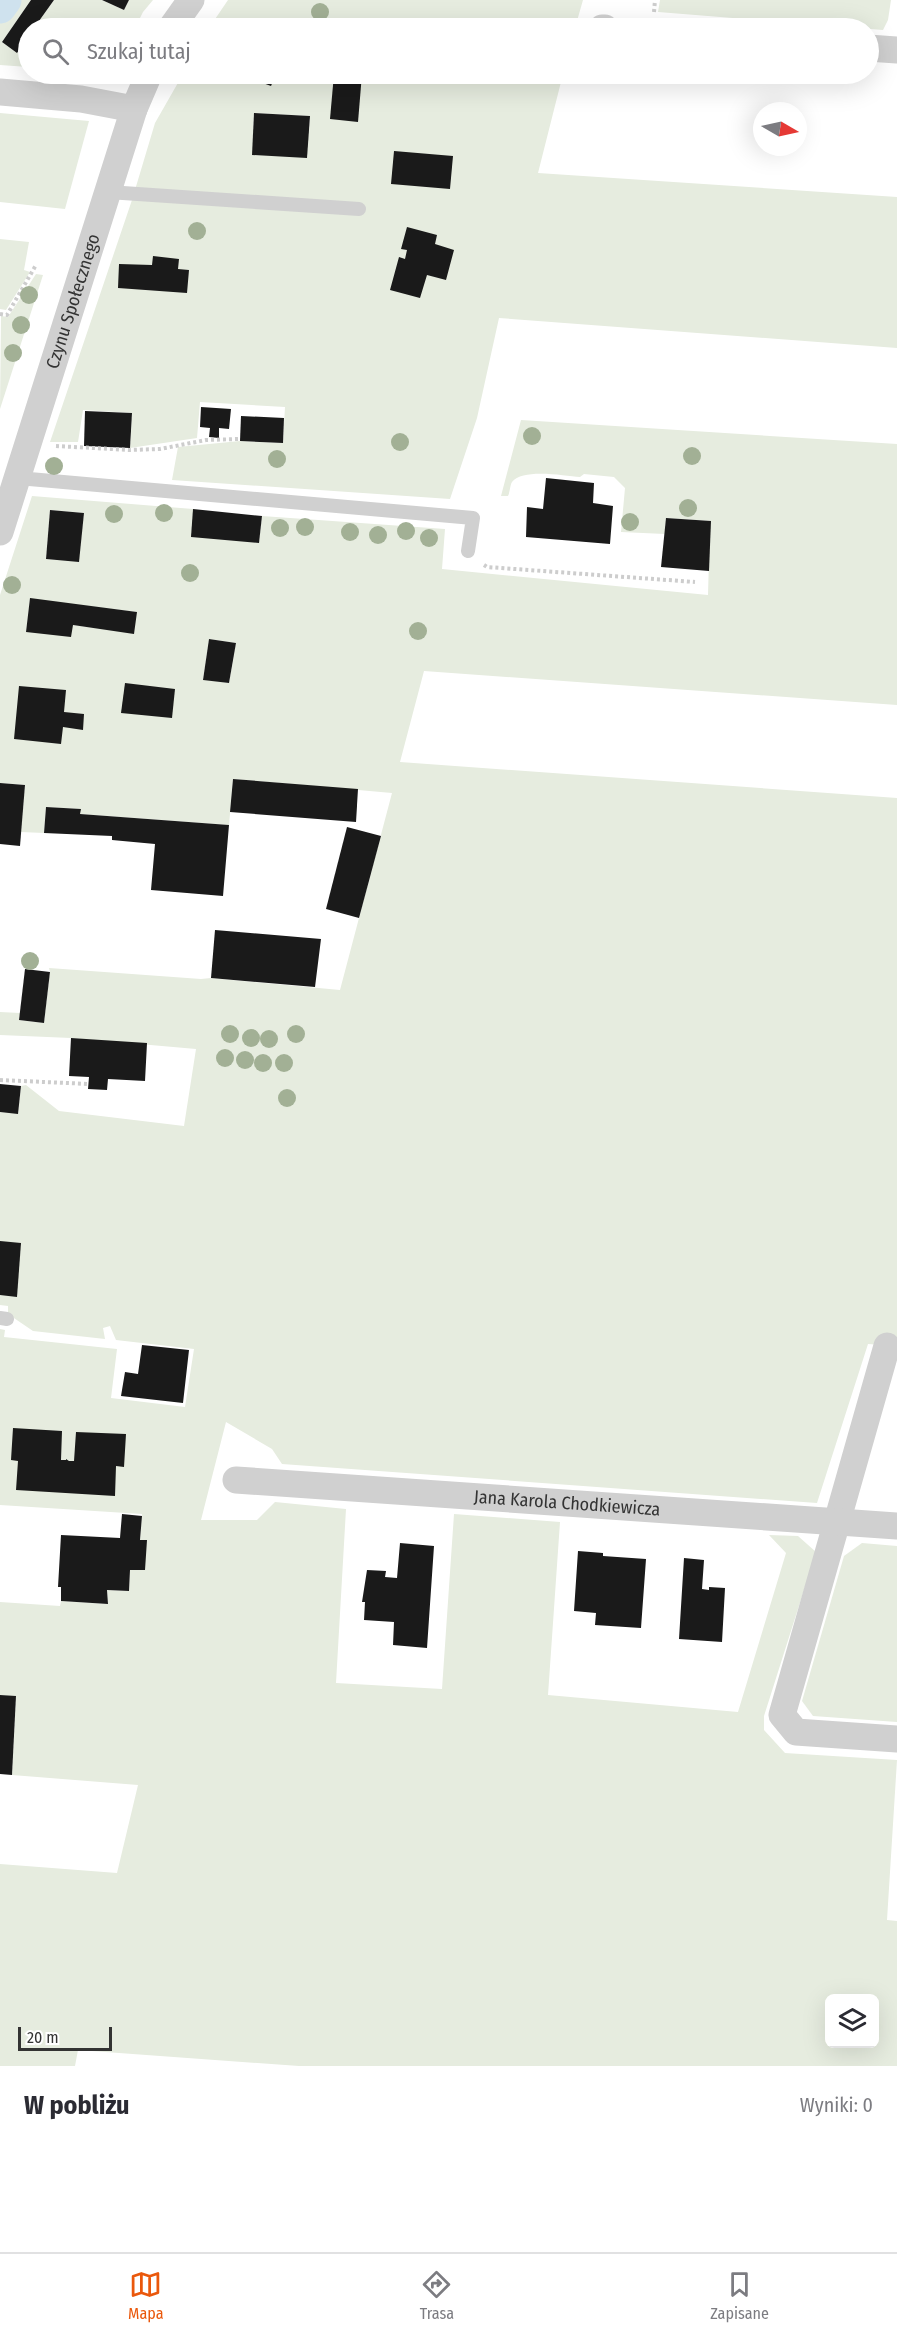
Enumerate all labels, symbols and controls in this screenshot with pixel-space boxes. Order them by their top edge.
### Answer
search box [18,18,879,84]
icon: search [39,35,72,68]
text: Szukaj tutaj [87,38,191,65]
north arrow [753,102,807,156]
street label: Czynu Społecznego [41,231,105,371]
street label: Jana Karola Chodkiewicza [473,1486,661,1521]
map controls [825,1994,879,2048]
button: layers [825,1994,879,2048]
scale bar [18,2024,112,2052]
text: 20 m [27,2028,58,2047]
text: W pobliżu [24,2090,130,2121]
text: Wyniki: 0 [800,2093,873,2117]
tab: Mapa [128,2268,164,2323]
tab: Trasa [420,2268,454,2323]
tab: Zapisane [710,2268,769,2323]

